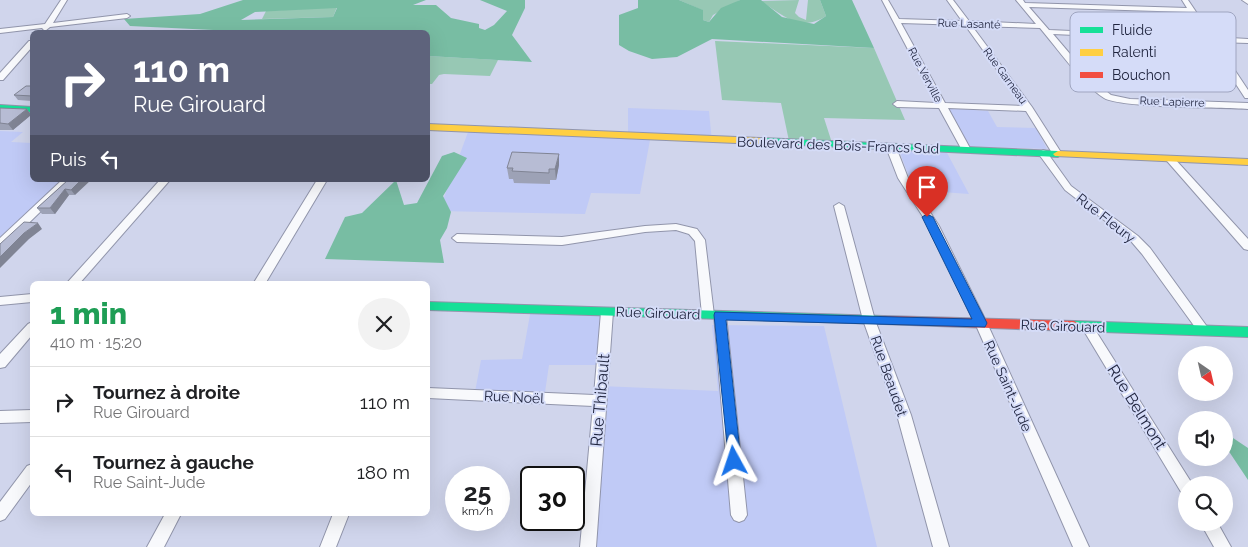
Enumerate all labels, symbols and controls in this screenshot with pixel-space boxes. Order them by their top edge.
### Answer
legend [1070,12,1236,92]
street label: Rue Lasanté [937,16,1001,32]
text: Fluide [1112,22,1152,38]
text: Ralenti [1112,44,1157,60]
street label: Rue Verville [905,45,945,105]
street label: Rue Garneau [980,45,1030,107]
text: 110 m [133,49,230,90]
icon: right [50,50,115,115]
text: Bouchon [1112,67,1170,83]
text: Rue Girouard [133,91,266,117]
street label: Rue Lapierre [1139,94,1205,110]
street label: Boulevard des Bois-Francs Sud [737,133,939,157]
icon: left [96,145,124,173]
text: Puis [50,148,86,170]
pin [906,166,948,217]
icon: arrive [913,173,941,201]
street label: Rue Fleury [1073,190,1139,246]
text: 1 min [50,296,127,331]
button: close [358,298,410,350]
street label: Rue Girouard [615,304,701,322]
street label: Rue Girouard [1020,317,1106,335]
text: 410 m · 15:20 [50,333,142,352]
street label: Rue Beaudet [868,334,910,419]
street label: Rue Saint-Jude [981,338,1035,434]
north arrow [1178,346,1232,401]
map controls [1178,346,1233,531]
street label: Rue Thibault [586,352,614,447]
street label: Rue Belmont [1103,361,1171,454]
text: Tournez à droite [93,381,240,403]
street label: Rue Noël [484,387,545,407]
icon: right [50,388,78,416]
text: 110 m [360,391,410,413]
text: Rue Girouard [93,403,190,422]
button: sound [1178,411,1233,466]
position arrow [707,434,759,486]
text: Tournez à gauche [93,451,254,473]
icon: left [50,458,78,486]
text: 180 m [357,461,410,483]
speed limit sign: 30 [520,466,585,531]
text: Rue Saint-Jude [93,473,205,492]
button: search [1178,476,1233,531]
text: 25 [464,477,491,507]
text: km/h [462,504,493,518]

